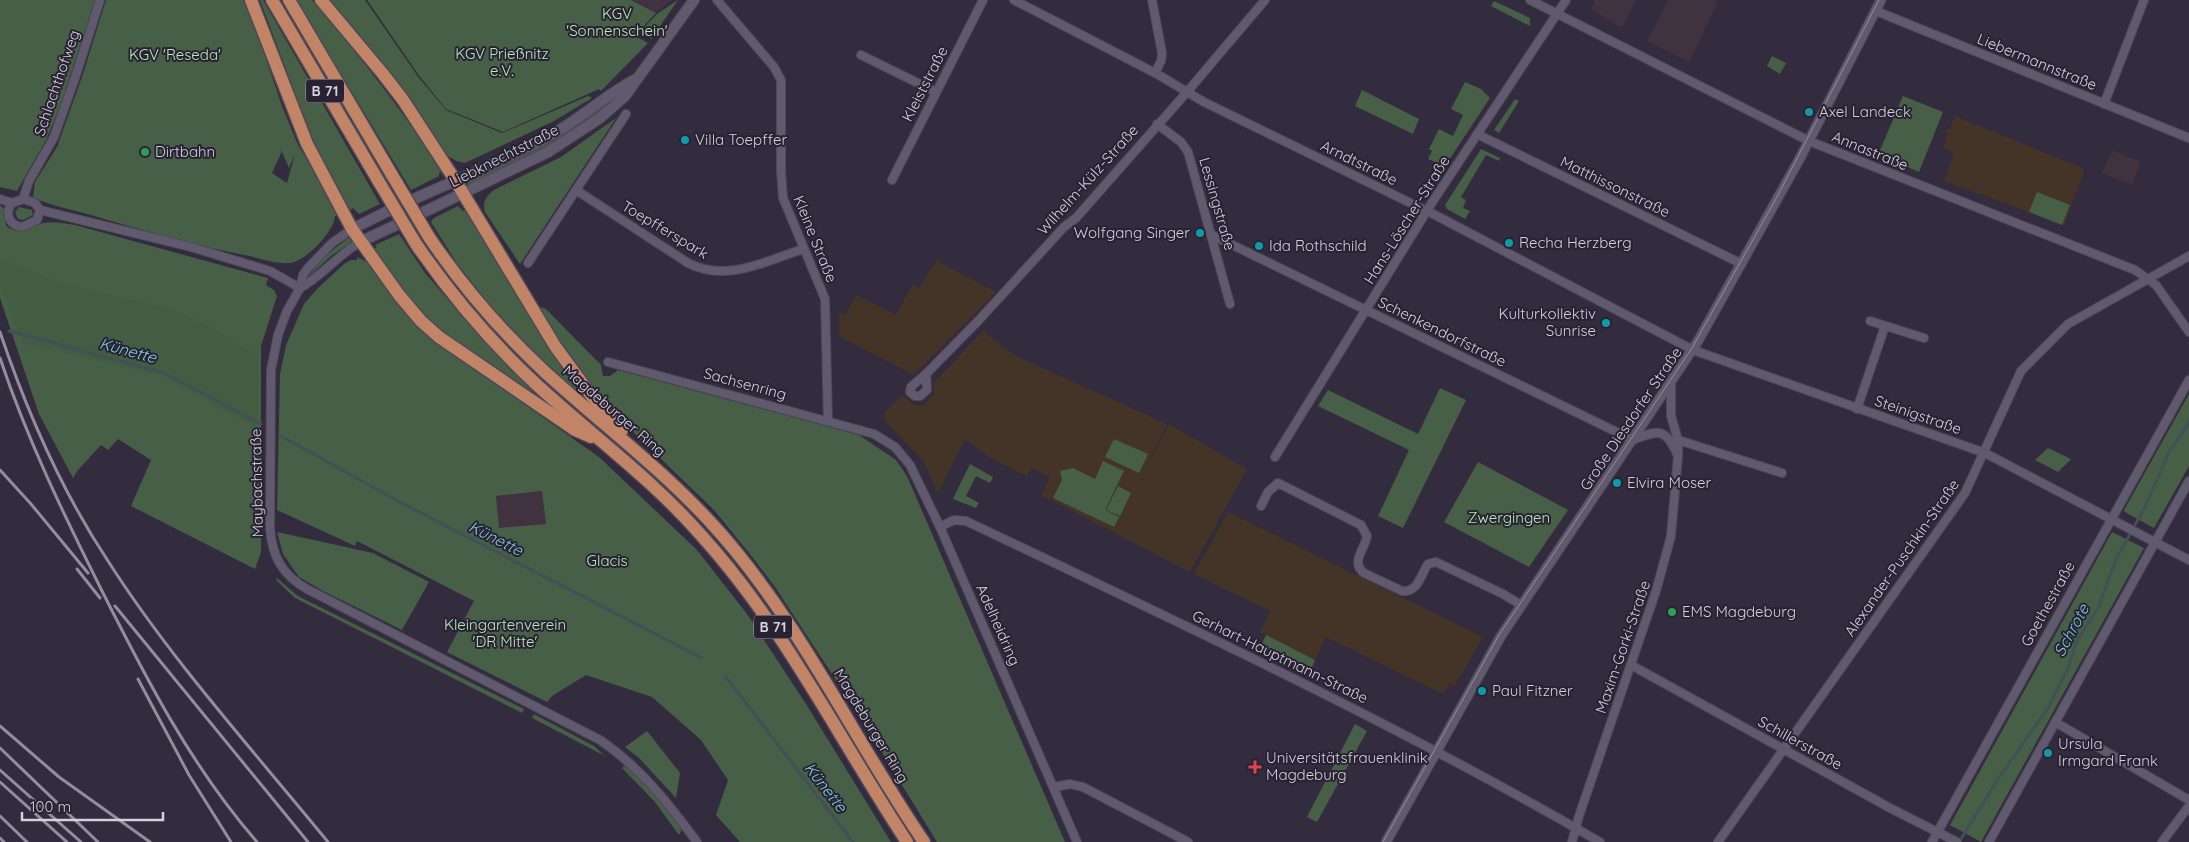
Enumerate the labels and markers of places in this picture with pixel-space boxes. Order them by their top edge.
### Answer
place label: Axel Landeck [1819,102,1911,121]
marker: Axel Landeck [1803,106,1815,118]
place label: Villa Toepffer [695,130,787,149]
marker: Villa Toepffer [679,134,691,146]
place label: Dirtbahn [155,142,215,161]
marker: Dirtbahn [139,146,151,158]
place label: Wolfgang Singer [1074,223,1190,242]
marker: Wolfgang Singer [1194,227,1206,239]
place label: Recha Herzberg [1519,233,1632,252]
place label: Ida Rothschild [1269,236,1367,255]
marker: Recha Herzberg [1503,237,1515,249]
marker: Ida Rothschild [1253,240,1265,252]
place label: Kulturkollektiv Sunrise [1498,304,1596,340]
marker: Kulturkollektiv Sunrise [1600,317,1612,329]
place label: Elvira Moser [1627,473,1711,492]
marker: Elvira Moser [1611,477,1623,489]
place label: EMS Magdeburg [1682,602,1796,621]
marker: EMS Magdeburg [1666,606,1678,618]
place label: Paul Fitzner [1492,681,1573,700]
marker: Paul Fitzner [1476,685,1488,697]
place label: Ursula Irmgard Frank [2058,734,2158,770]
marker: Ursula Irmgard Frank [2042,747,2054,759]
place label: Universitätsfrauenklinik Magdeburg [1266,748,1428,784]
marker: Universitätsfrauenklinik Magdeburg [1248,760,1262,774]

